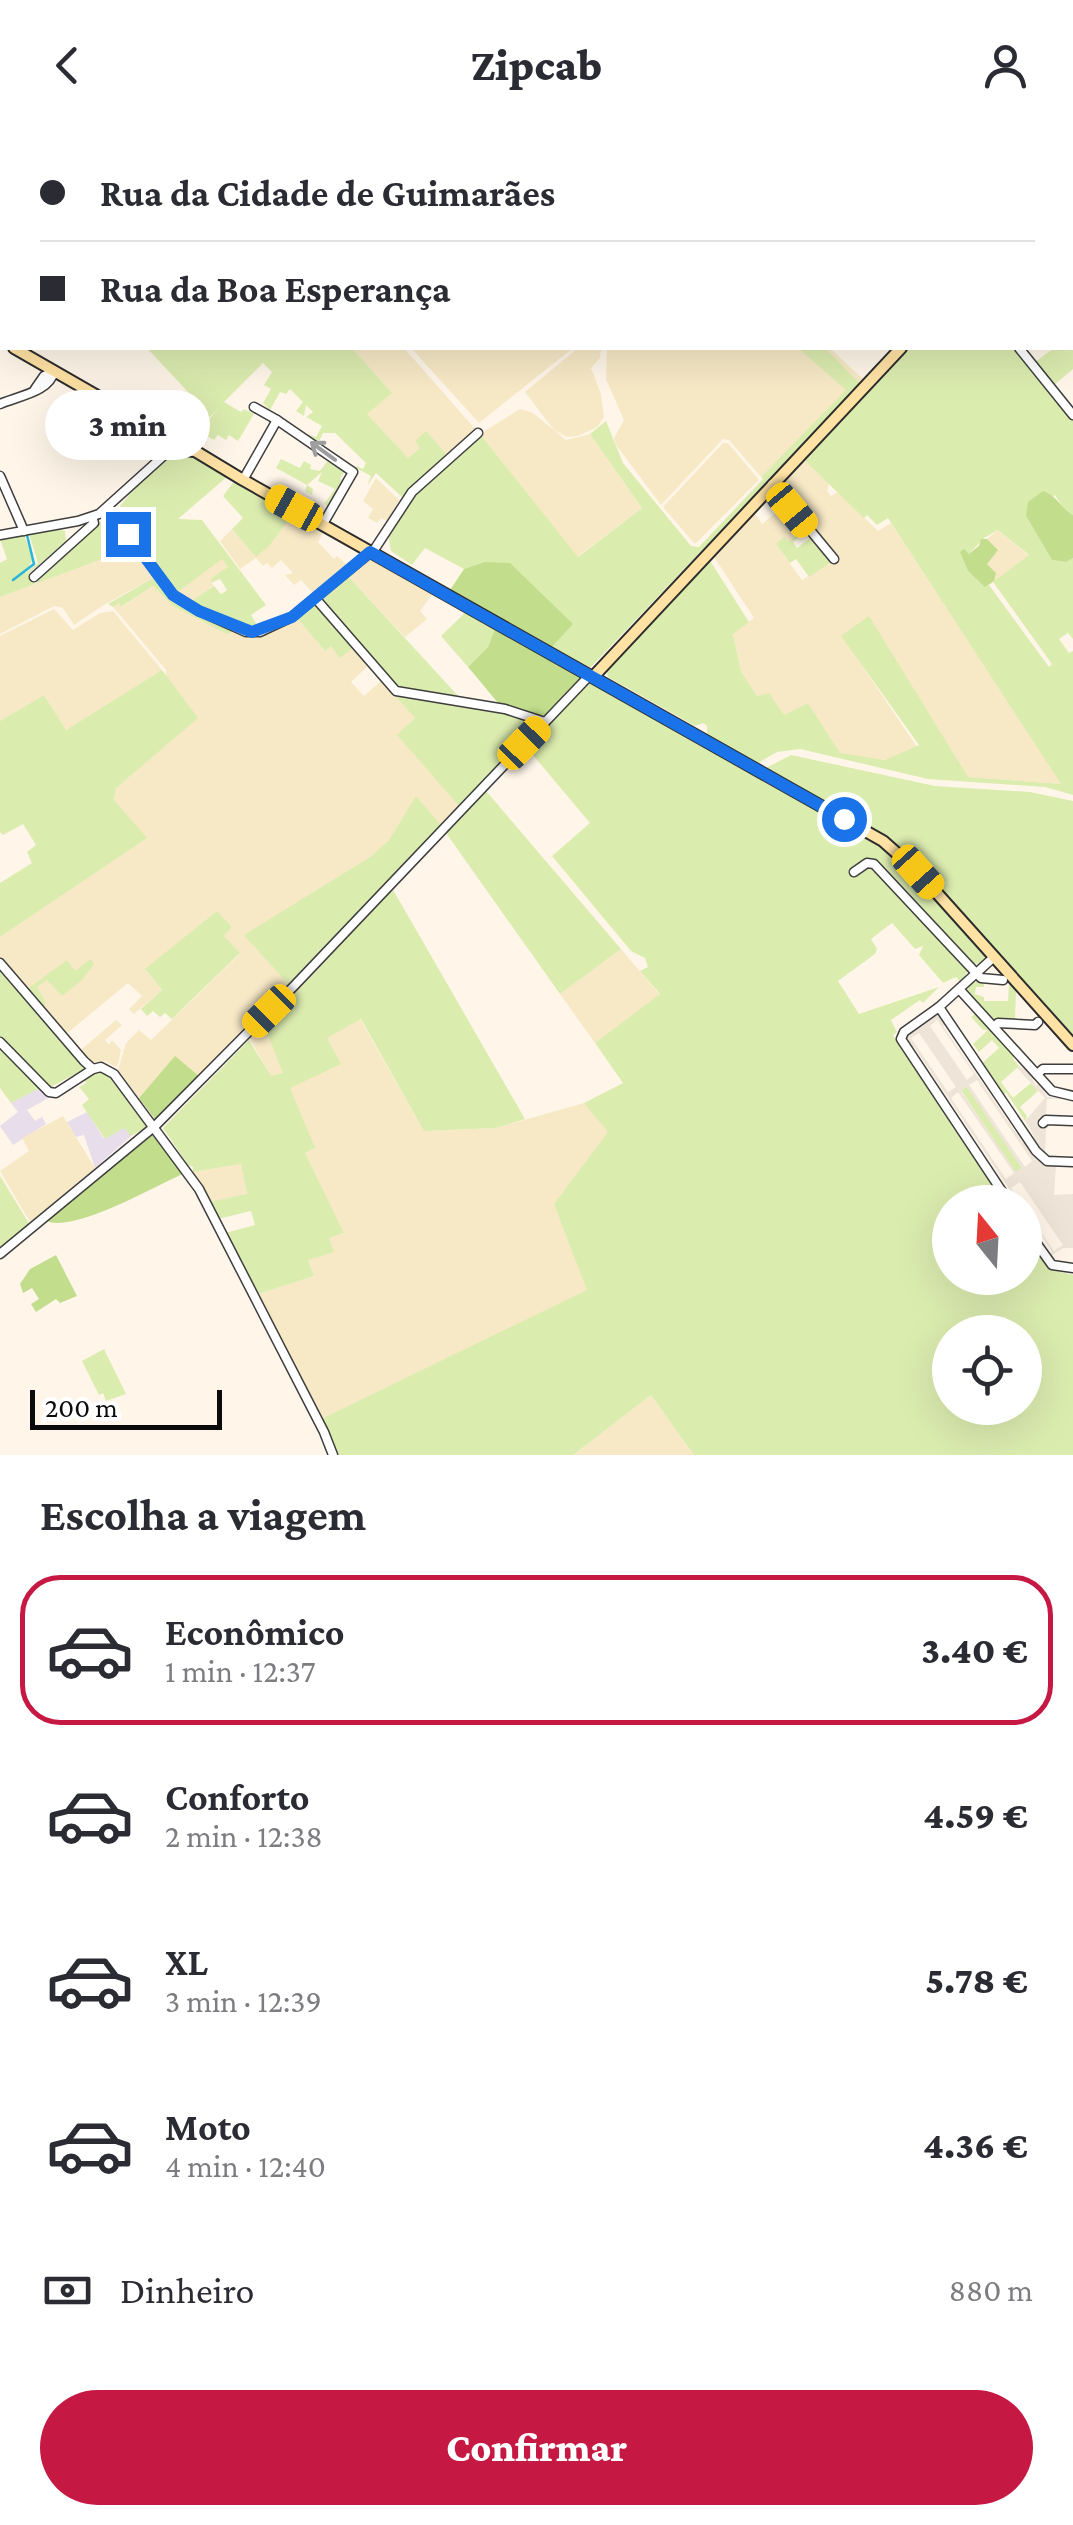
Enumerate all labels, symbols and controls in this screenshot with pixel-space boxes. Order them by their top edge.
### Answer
icon: back [40,38,95,93]
icon: person [978,38,1033,93]
text: Zipcab [471,40,602,90]
text: Rua da Cidade de Guimarães [100,172,555,214]
text: Rua da Boa Esperança [100,268,451,310]
callout: 3 min [46,389,210,459]
text: 3 min [88,407,167,443]
one-way arrow [310,440,337,461]
car [761,477,823,543]
car [260,480,328,536]
route end [106,512,151,557]
car [492,711,556,775]
route start [822,797,867,842]
car [887,840,949,904]
car [237,979,301,1043]
north arrow [932,1185,1042,1295]
map controls [932,1185,1042,1425]
button: locate [932,1315,1042,1425]
scale bar [30,1385,222,1430]
text: 200 m [45,1392,118,1423]
text: Escolha a viagem [40,1490,366,1540]
icon: car [45,1605,135,1695]
text: Econômico [165,1611,345,1653]
text: 3.40 € [921,1629,1028,1671]
text: 1 min · 12:37 [165,1653,315,1689]
icon: car [45,1770,135,1860]
text: Conforto [165,1776,310,1818]
text: 4.59 € [923,1794,1028,1836]
text: 2 min · 12:38 [165,1818,323,1854]
icon: car [45,1935,135,2025]
text: XL [165,1941,208,1983]
text: 5.78 € [925,1959,1028,2001]
text: 3 min · 12:39 [165,1983,322,2019]
icon: car [45,2100,135,2190]
text: Moto [165,2106,251,2148]
text: 4.36 € [923,2124,1028,2166]
text: 4 min · 12:40 [165,2148,326,2184]
icon: cash [40,2263,95,2318]
text: Dinheiro [120,2269,254,2311]
text: 880 m [949,2272,1033,2308]
button: Confirmar [40,2390,1033,2505]

